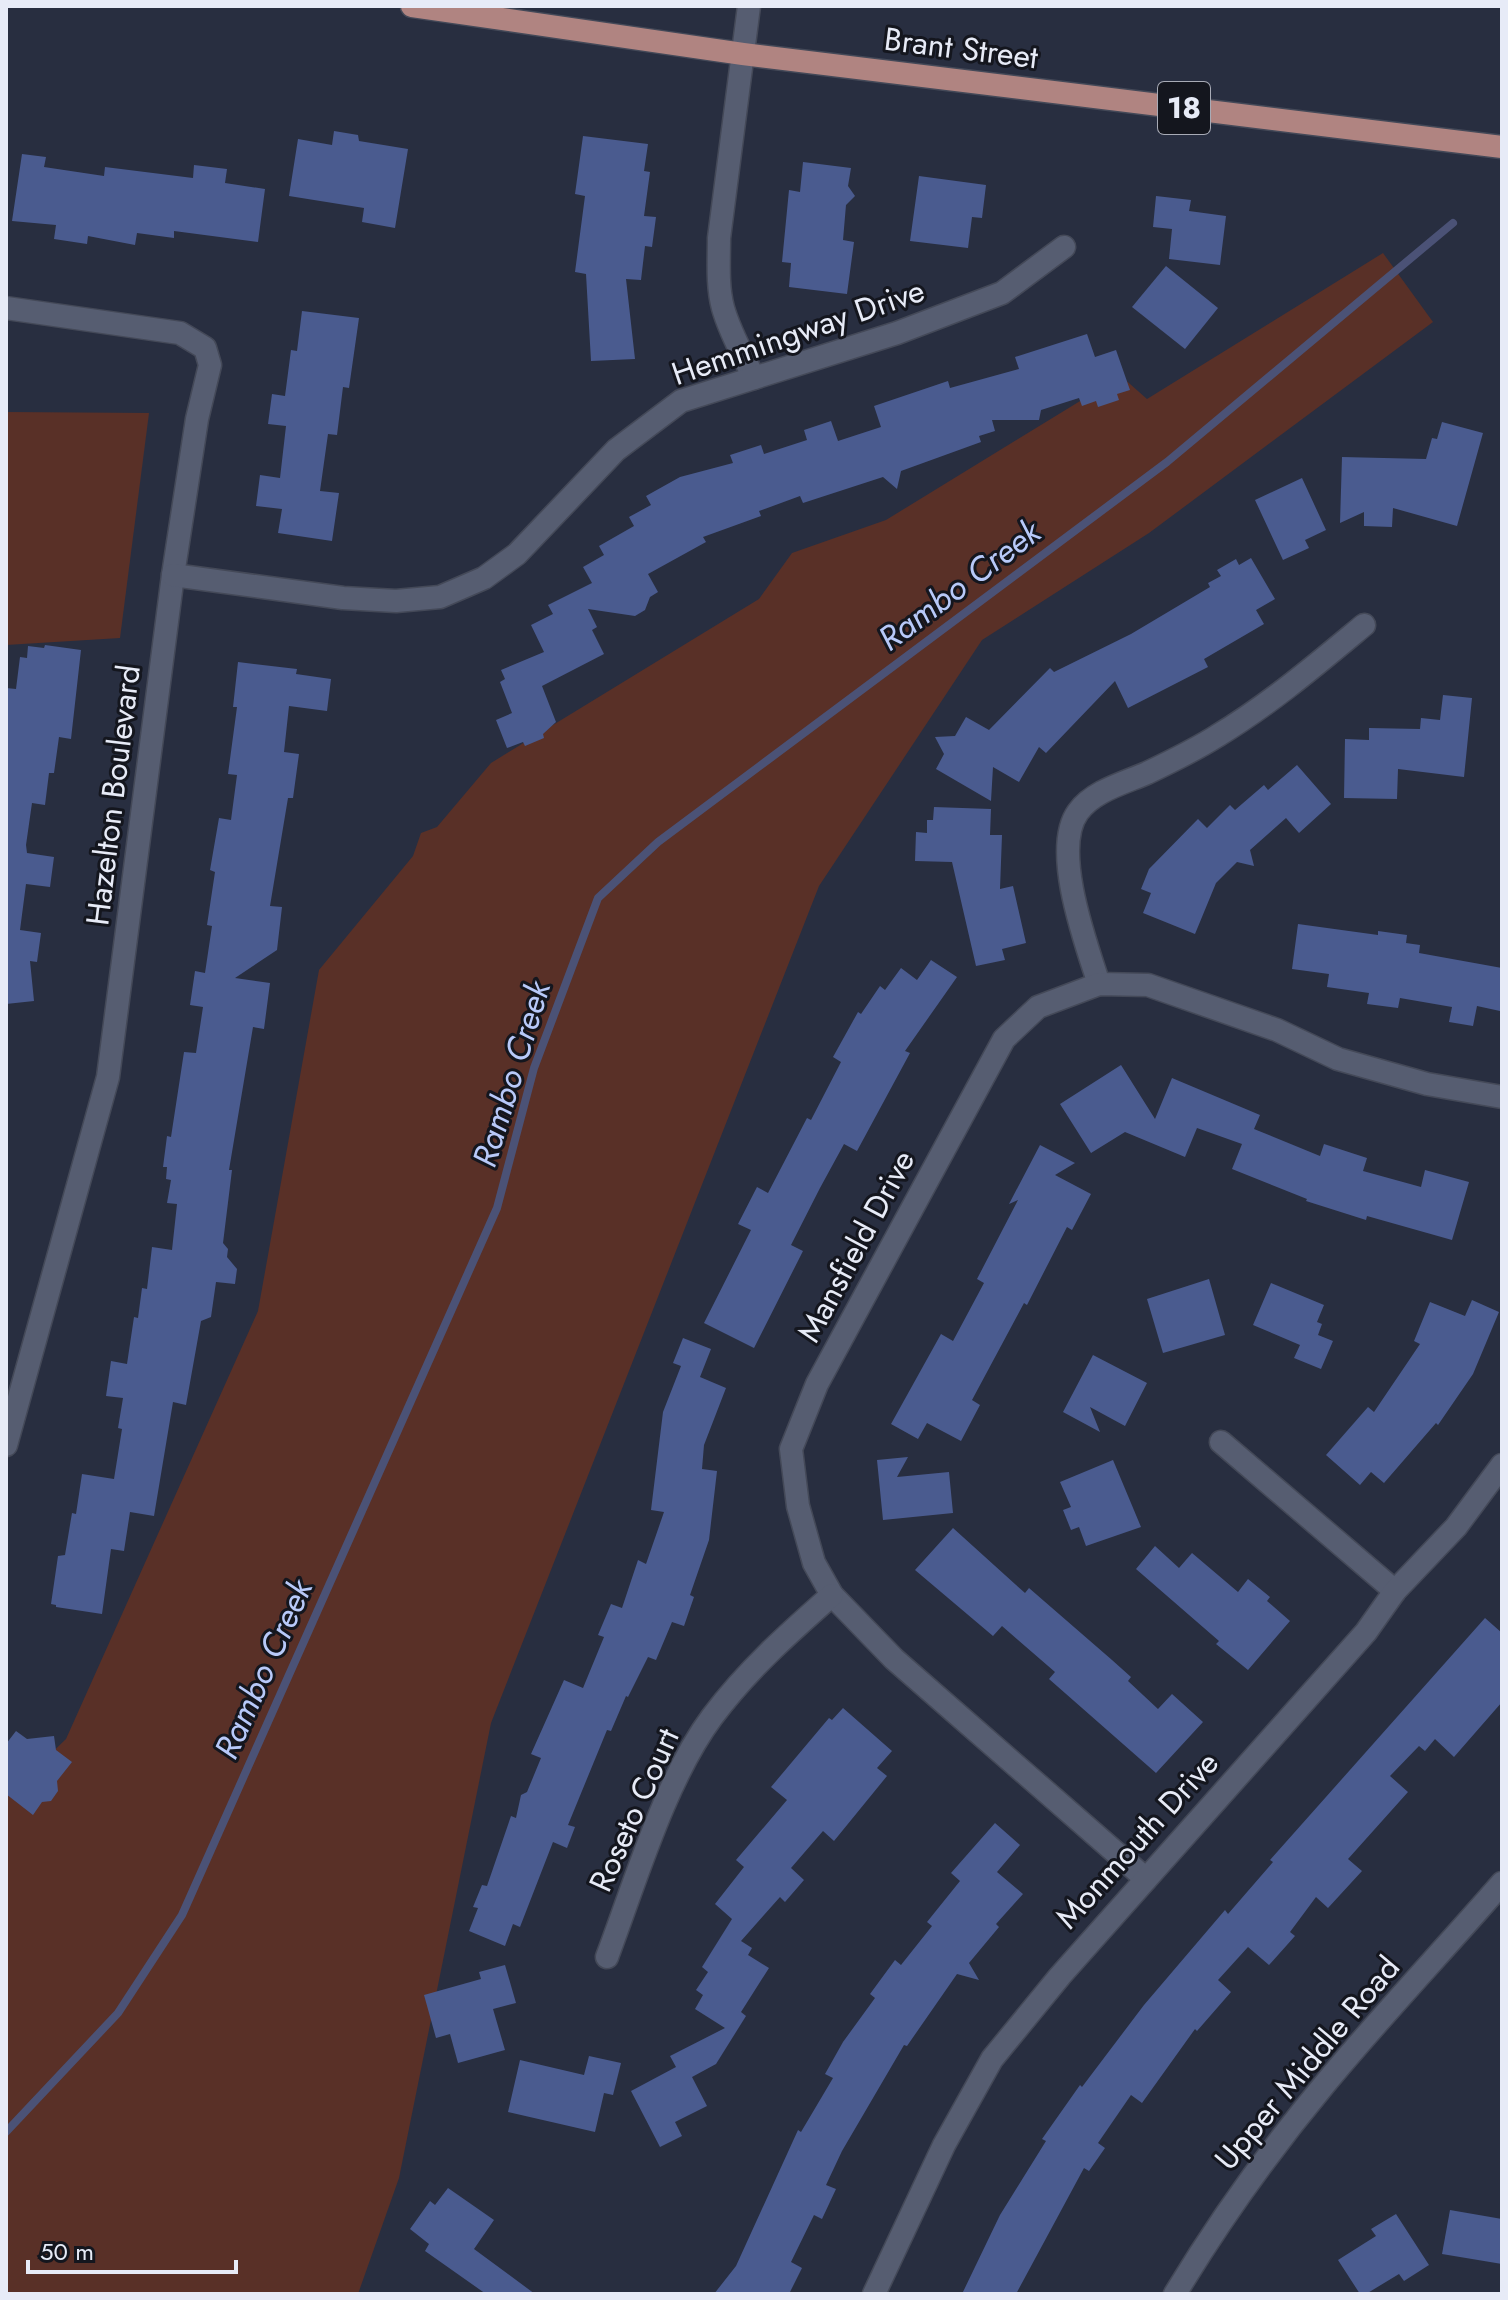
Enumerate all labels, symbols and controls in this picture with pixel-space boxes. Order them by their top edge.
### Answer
street label: Brant Street [881,16,1041,80]
road number: 18 [1158,82,1210,134]
street label: Hemmingway Drive [665,267,931,397]
water label: Rambo Creek [868,507,1052,663]
street label: Hazelton Boulevard [74,662,152,928]
water label: Rambo Creek [460,974,563,1173]
street label: Mansfield Drive [786,1142,926,1350]
water label: Rambo Creek [202,1570,325,1767]
street label: Roseto Court [578,1721,691,1899]
street label: Monmouth Drive [1045,1741,1229,1939]
street label: Upper Middle Road [1204,1946,1410,2180]
scale bar [28,2224,236,2274]
text: 50 m [40,2234,94,2269]

